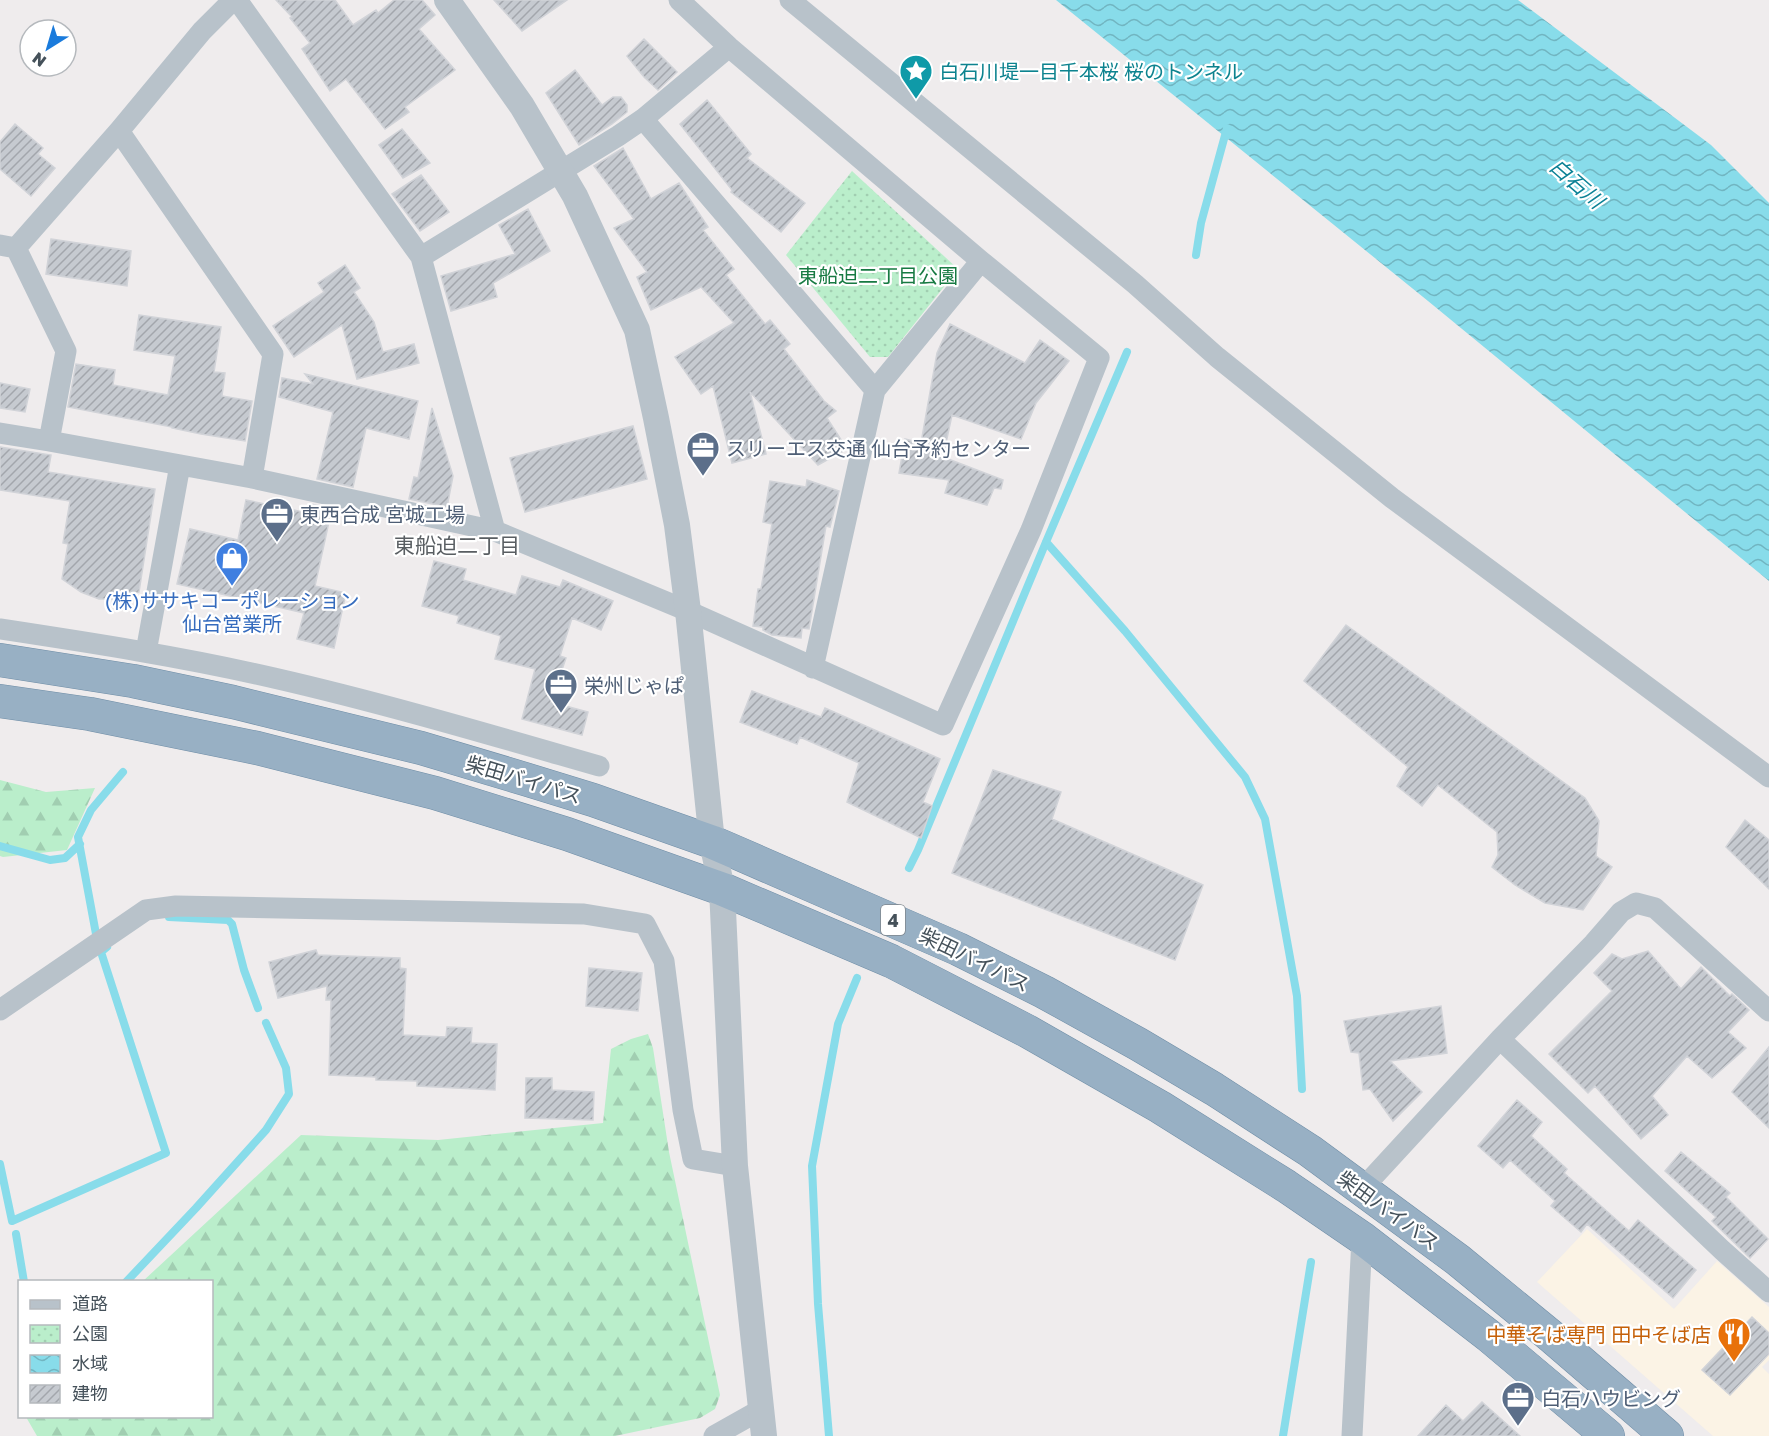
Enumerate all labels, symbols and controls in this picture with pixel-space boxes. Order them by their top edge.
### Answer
north arrow [18,18,78,78]
text: N [28,48,50,72]
place icon: 白石川堤一目千本桜 桜のトンネル [898,53,934,100]
place label: 白石川堤一目千本桜 桜のトンネル [939,59,1244,83]
water label: 白石川 [1545,153,1611,215]
park label: 東船迫二丁目公園 [798,263,958,287]
office icon: スリーエス交通 仙台予約センター [685,430,721,477]
place label: スリーエス交通 仙台予約センター [726,436,1031,460]
office icon: 東西合成 宮城工場 [259,496,295,543]
place label: 東西合成 宮城工場 [300,502,465,526]
district label: 東船迫二丁目 [394,532,520,558]
shop icon: (株)ササキコーポレーション 仙台営業所 [214,540,250,587]
place label: (株)ササキコーポレーション 仙台営業所 [105,588,359,635]
office icon: 栄州じゃぱ [543,667,579,714]
place label: 栄州じゃぱ [584,673,684,697]
street label: 柴田バイパス [463,750,585,808]
road number: 4 [881,905,905,935]
street label: 柴田バイパス [916,922,1034,996]
street label: 柴田バイパス [1334,1165,1444,1255]
legend [18,1280,213,1418]
text: 道路 [72,1292,108,1314]
restaurant icon: 中華そば専門 田中そば店 [1716,1316,1752,1363]
text: 公園 [72,1322,108,1344]
place label: 中華そば専門 田中そば店 [1486,1322,1711,1346]
text: 水域 [72,1352,108,1374]
office icon: 白石ハウビング [1500,1380,1536,1427]
text: 建物 [72,1382,108,1404]
place label: 白石ハウビング [1541,1386,1681,1410]

